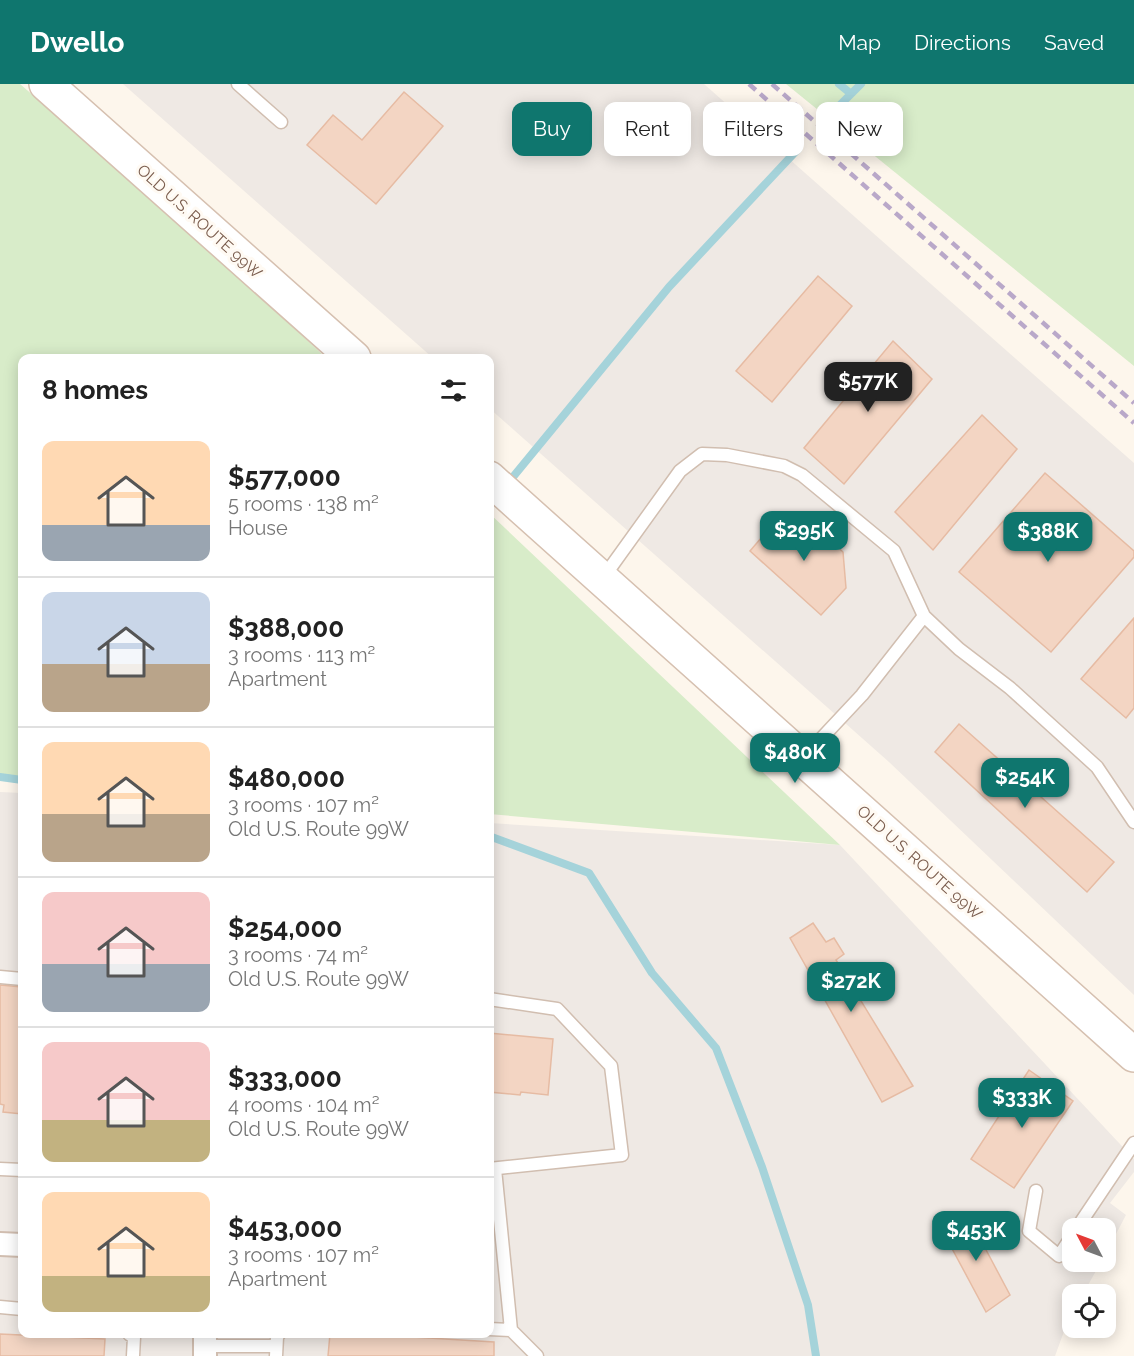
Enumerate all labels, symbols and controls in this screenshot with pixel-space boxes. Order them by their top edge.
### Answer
text: Dwello [30,26,125,59]
text: Map [838,30,881,55]
text: Directions [914,30,1011,55]
text: Saved [1044,30,1104,55]
chip: Buy [512,102,592,156]
chip: Rent [604,102,691,156]
chip: Filters [703,102,804,156]
chip: New [816,102,903,156]
street label: OLD U.S. ROUTE 99W [133,160,266,283]
pin: $577K [826,362,910,413]
text: $577K [838,369,898,393]
icon: filters [437,374,470,407]
text: 8 homes [42,375,148,405]
text: $577,000 [228,462,341,492]
icon: home [90,465,162,537]
text: 5 rooms · 138 m² [228,492,379,516]
pin: $295K [762,511,846,562]
pin: $388K [1006,512,1090,563]
text: House [228,516,288,540]
text: $295K [774,518,834,542]
text: $388K [1017,519,1079,543]
text: $388,000 [228,613,344,643]
icon: home [90,616,162,688]
text: 3 rooms · 113 m² [228,643,375,667]
text: Apartment [228,667,327,691]
pin: $480K [753,733,837,784]
text: $480K [764,740,826,764]
pin: $254K [983,758,1067,809]
text: $480,000 [228,763,345,793]
text: $254K [995,765,1055,789]
icon: home [90,766,162,838]
text: 3 rooms · 107 m² [228,793,379,817]
street label: OLD U.S. ROUTE 99W [853,801,986,924]
text: Old U.S. Route 99W [228,817,409,841]
text: $254,000 [228,913,342,943]
icon: home [90,916,162,988]
text: 3 rooms · 74 m² [228,943,368,967]
pin: $272K [809,962,893,1013]
text: Old U.S. Route 99W [228,967,409,991]
text: $272K [821,969,881,993]
text: $333,000 [228,1063,342,1093]
icon: home [90,1066,162,1138]
pin: $333K [980,1078,1064,1129]
text: $333K [992,1085,1052,1109]
text: 4 rooms · 104 m² [228,1093,380,1117]
text: Old U.S. Route 99W [228,1117,409,1141]
pin: $453K [934,1211,1018,1262]
text: $453,000 [228,1213,342,1243]
icon: home [90,1216,162,1288]
text: $453K [946,1218,1006,1242]
north arrow [1062,1218,1116,1272]
map controls [1062,1218,1116,1338]
text: 3 rooms · 107 m² [228,1243,379,1267]
text: Apartment [228,1267,327,1291]
button: locate [1062,1284,1116,1338]

